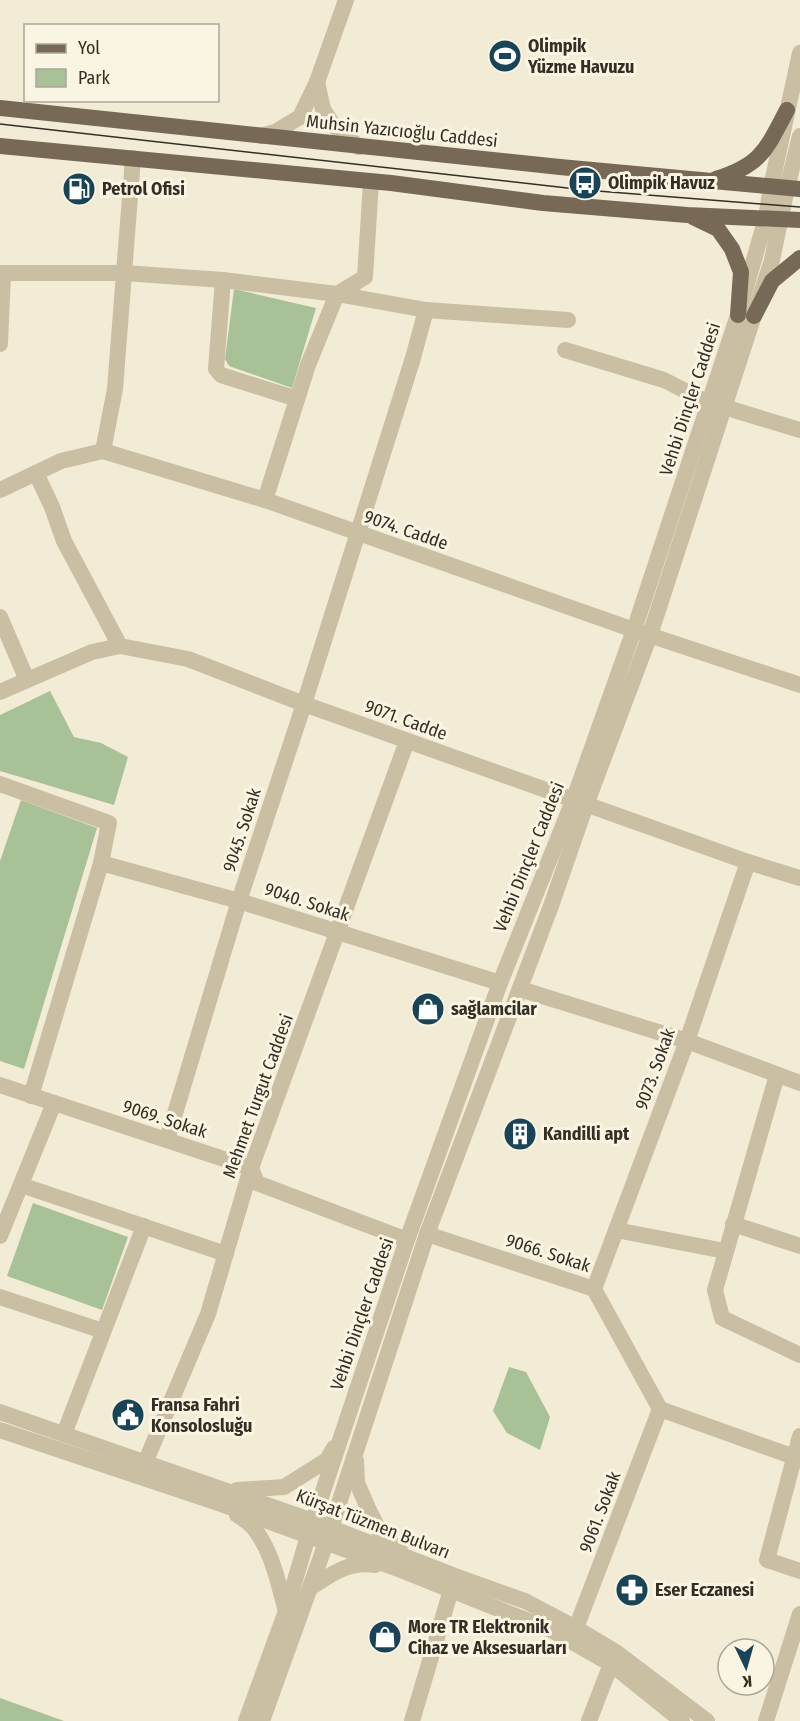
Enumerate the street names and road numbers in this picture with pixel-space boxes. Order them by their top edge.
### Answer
street label: Muhsin Yazıcıoğlu Caddesi [305,110,499,152]
street label: Vehbi Dinçler Caddesi [655,320,725,478]
street label: 9074. Cadde [361,505,451,555]
street label: 9071. Cadde [362,695,450,745]
street label: Vehbi Dinçler Caddesi [489,779,569,935]
street label: 9045. Sokak [218,785,266,875]
street label: 9040. Sokak [262,878,353,926]
street label: Mehmet Turgut Caddesi [218,1011,298,1181]
street label: 9073. Sokak [630,1025,680,1113]
street label: 9069. Sokak [120,1095,211,1143]
street label: 9066. Sokak [503,1229,594,1277]
street label: Vehbi Dinçler Caddesi [326,1235,398,1393]
street label: 9061. Sokak [574,1468,626,1556]
street label: Kürşat Tüzmen Bulvarı [293,1485,453,1563]

